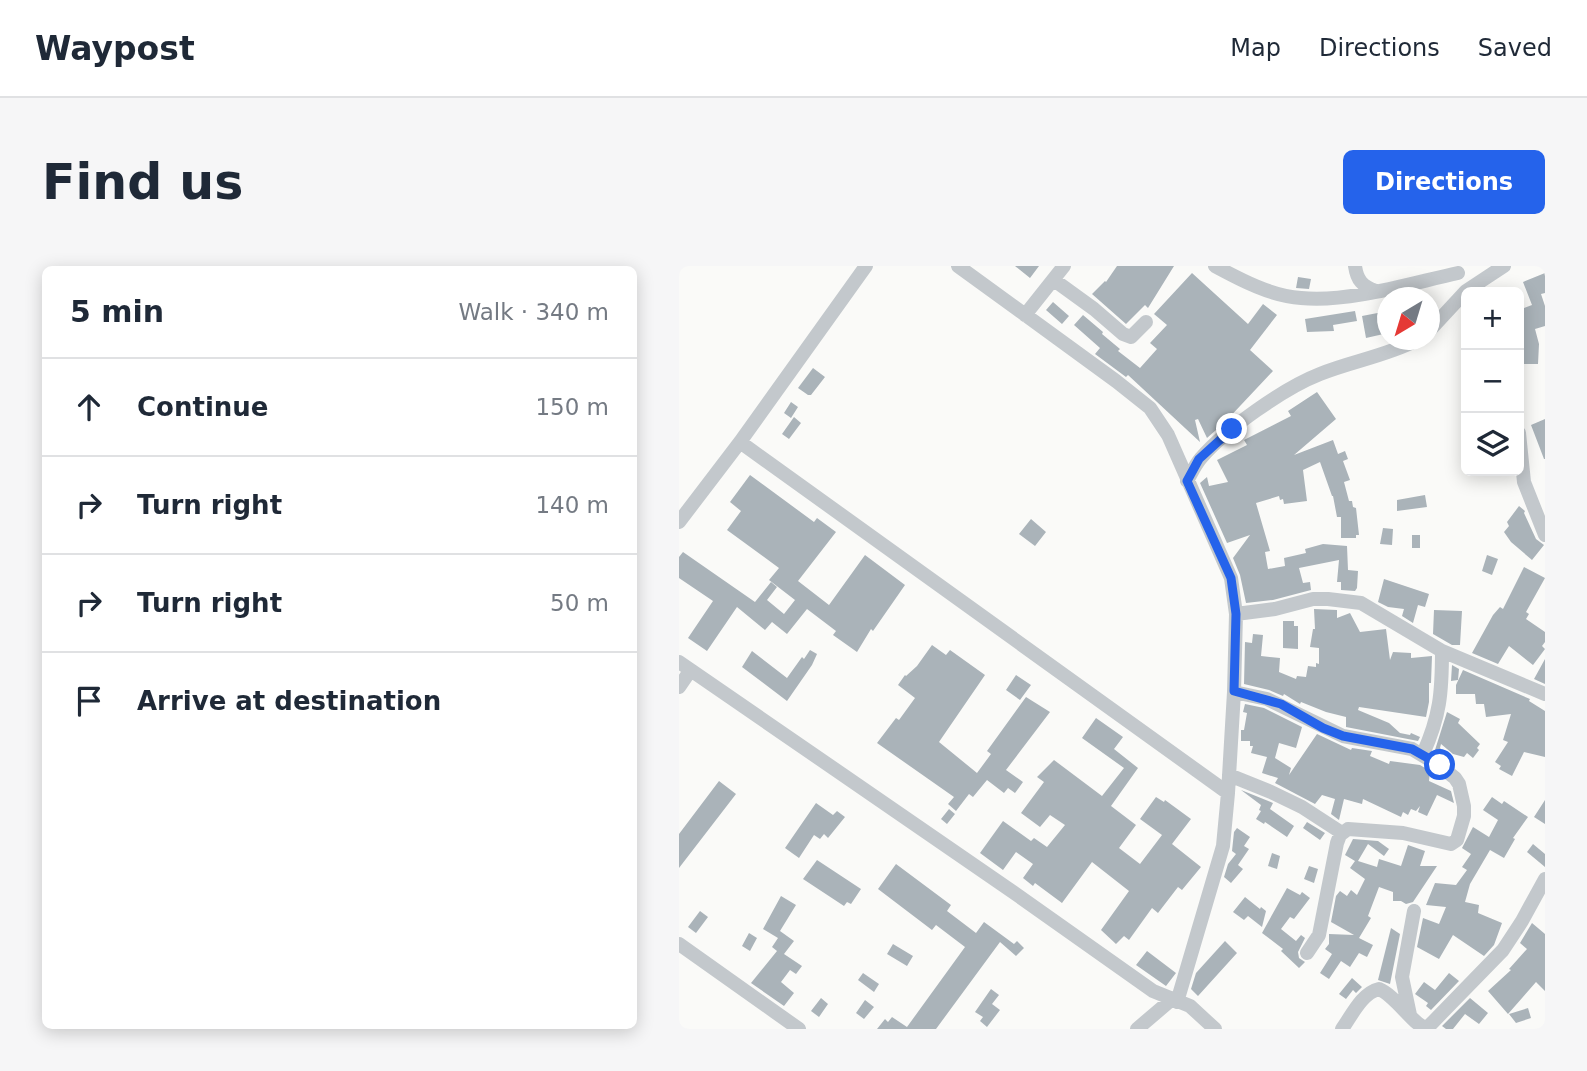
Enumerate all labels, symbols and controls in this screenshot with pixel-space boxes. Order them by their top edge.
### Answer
text: Waypost [35,29,195,68]
text: Map [1230,34,1281,62]
text: Directions [1319,34,1440,62]
text: Saved [1478,34,1552,62]
button: Directions [1343,150,1545,214]
text: Find us [42,154,243,211]
north arrow [1377,287,1440,350]
map controls [1461,287,1524,476]
button: + [1461,287,1524,350]
text: 5 min [70,294,164,329]
text: Walk · 340 m [458,299,609,325]
button: − [1461,350,1524,413]
icon: ahead [70,388,108,426]
text: Continue [137,392,268,422]
text: 150 m [535,394,609,420]
route end [1216,413,1247,444]
button: layers [1461,413,1524,476]
icon: right [70,486,108,524]
text: Turn right [137,490,282,520]
text: 140 m [535,492,609,518]
icon: right [70,584,108,622]
text: Turn right [137,588,282,618]
text: 50 m [550,590,609,616]
icon: arrive [70,682,108,720]
text: Arrive at destination [137,686,441,716]
route start [1424,749,1455,780]

